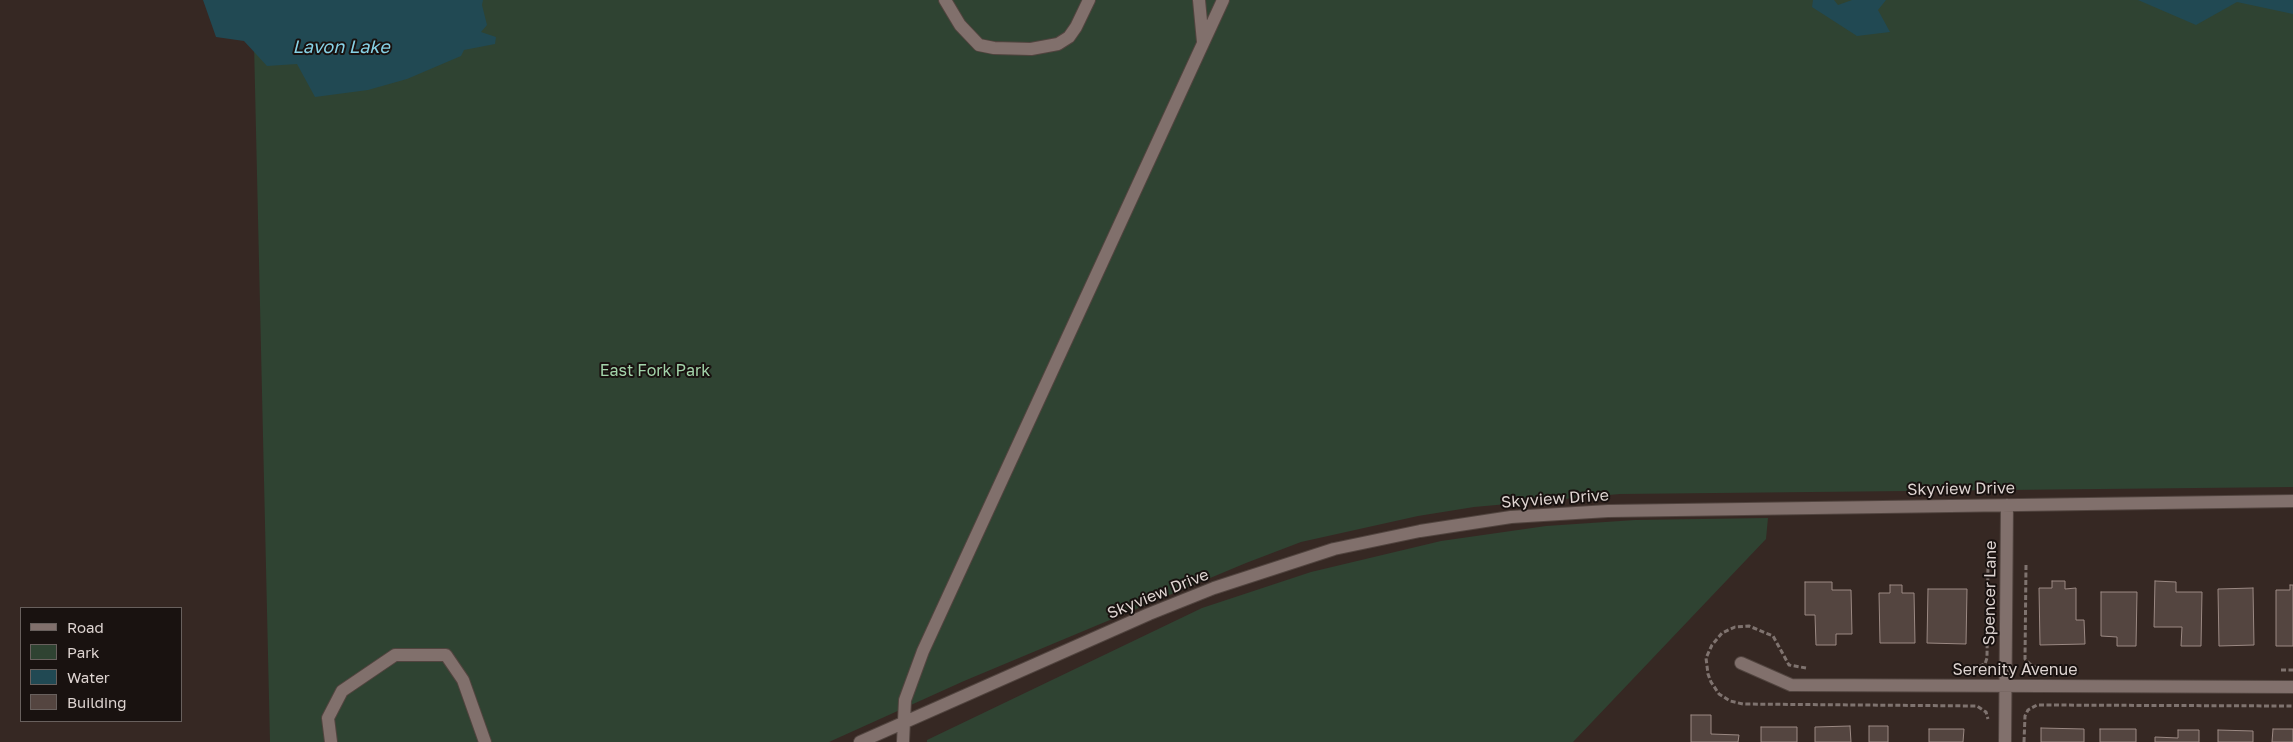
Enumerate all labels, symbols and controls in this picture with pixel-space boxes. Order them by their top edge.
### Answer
water label: Lavon Lake [292,36,390,58]
park label: East Fork Park [600,361,710,381]
street label: Skyview Drive [1907,478,2015,500]
street label: Skyview Drive [1501,486,1609,512]
street label: Spencer Lane [1979,540,2001,646]
street label: Skyview Drive [1104,565,1212,623]
legend [20,607,182,722]
text: Road [67,618,104,636]
text: Park [67,643,99,661]
street label: Serenity Avenue [1952,660,2078,680]
text: Water [67,668,110,686]
text: Building [67,693,127,711]

